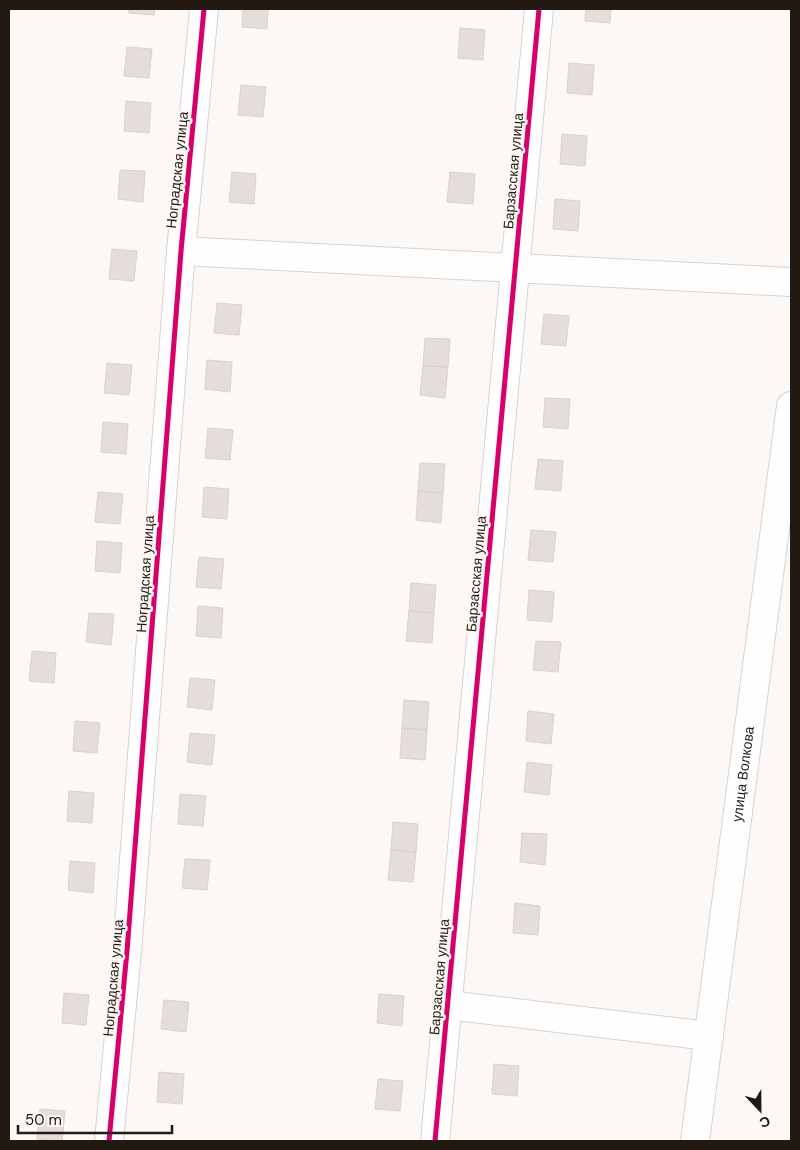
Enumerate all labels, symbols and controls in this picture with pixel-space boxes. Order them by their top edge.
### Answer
street label: Ноградская улица [162,110,192,230]
street label: Барзасская улица [499,112,527,230]
street label: Ноградская улица [132,514,158,633]
street label: Барзасская улица [462,515,490,633]
street label: улица Волкова [728,725,758,823]
street label: Ноградская улица [99,918,127,1037]
street label: Барзасская улица [425,918,453,1036]
north arrow [735,1085,785,1135]
scale bar [18,1102,171,1134]
text: 50 m [25,1110,62,1130]
text: С [757,1112,773,1132]

